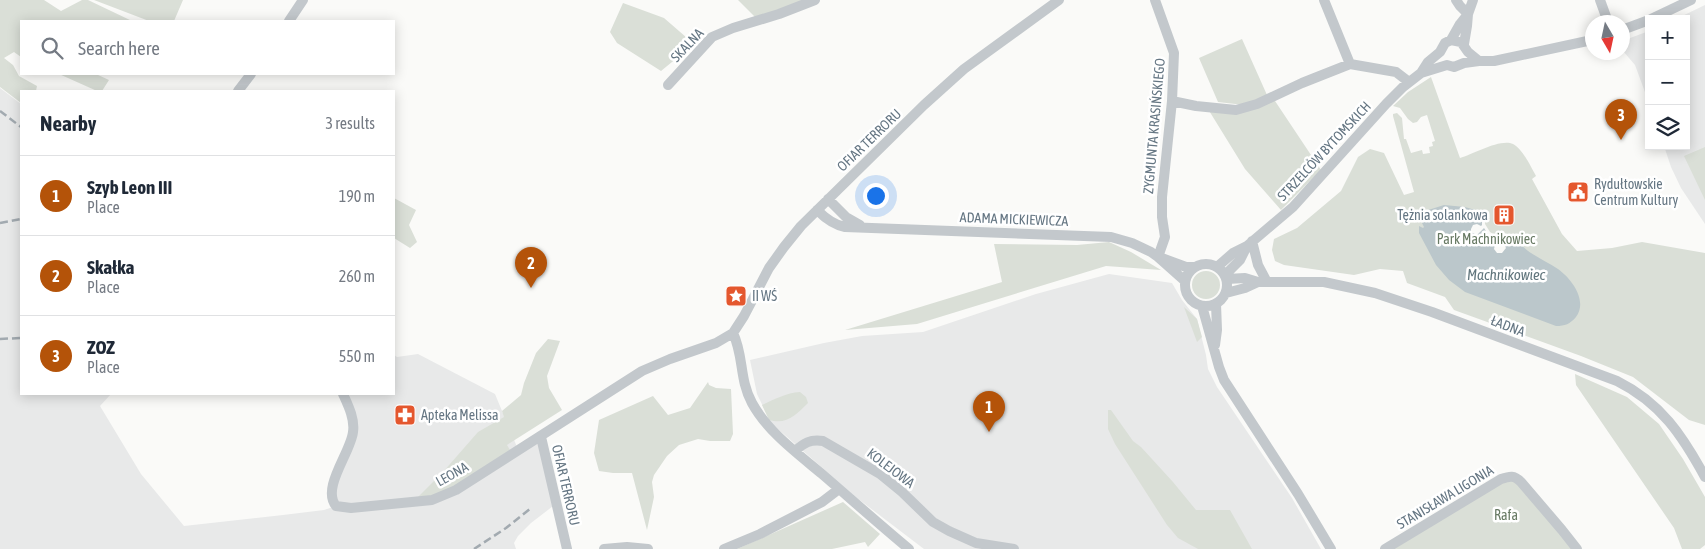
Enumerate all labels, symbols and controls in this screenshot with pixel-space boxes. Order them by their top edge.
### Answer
north arrow [1585,15,1630,60]
map controls [1645,15,1690,150]
button: + [1645,15,1690,60]
search box [20,20,395,75]
street label: SKALNA [667,25,707,65]
icon: search [38,34,66,62]
text: Search here [78,37,160,59]
street label: ZYGMUNTA KRASIŃSKIEGO [1140,58,1168,194]
button: − [1645,60,1690,105]
street label: STRZELCÓW BYTOMSKICH [1274,98,1374,204]
pin: 3 [1605,99,1637,140]
button: layers [1645,105,1690,150]
street label: OFIAR TERRORU [834,106,904,174]
text: Nearby [40,111,96,135]
text: 3 results [325,114,375,132]
text: Szyb Leon III [87,176,172,198]
place label: Rydułtowskie Centrum Kultury [1594,176,1678,208]
public building icon: Rydułtowskie Centrum Kultury [1566,180,1590,204]
your location [863,183,889,209]
text: 1 [52,187,60,205]
text: 190 m [339,187,375,205]
text: Place [87,198,120,216]
building icon: Tężnia solankowa [1492,203,1516,227]
place label: Tężnia solankowa [1397,207,1488,223]
street label: ADAMA MICKIEWICZA [959,209,1069,229]
park label: Park Machnikowiec [1437,231,1536,247]
pin: 2 [515,247,547,288]
text: Skałka [87,256,134,278]
water label: Machnikowiec [1467,266,1546,283]
text: 2 [52,267,60,285]
text: 260 m [339,267,375,285]
text: Place [87,278,120,296]
place icon: II WŚ [724,284,748,308]
place label: II WŚ [752,288,777,304]
street label: ŁADNA [1489,312,1527,340]
text: ZOZ [87,336,115,358]
text: 3 [52,347,60,365]
text: 550 m [339,347,375,365]
text: Place [87,358,120,376]
pin: 1 [973,391,1005,432]
pharmacy icon: Apteka Melissa [393,403,417,427]
place label: Apteka Melissa [421,407,498,423]
street label: OFIAR TERRORU [549,443,583,527]
street label: KOLEJOWA [864,445,918,491]
street label: LEONA [433,459,471,489]
street label: STANISŁAWA LIGONIA [1394,462,1496,532]
park label: Rafa [1494,507,1518,523]

